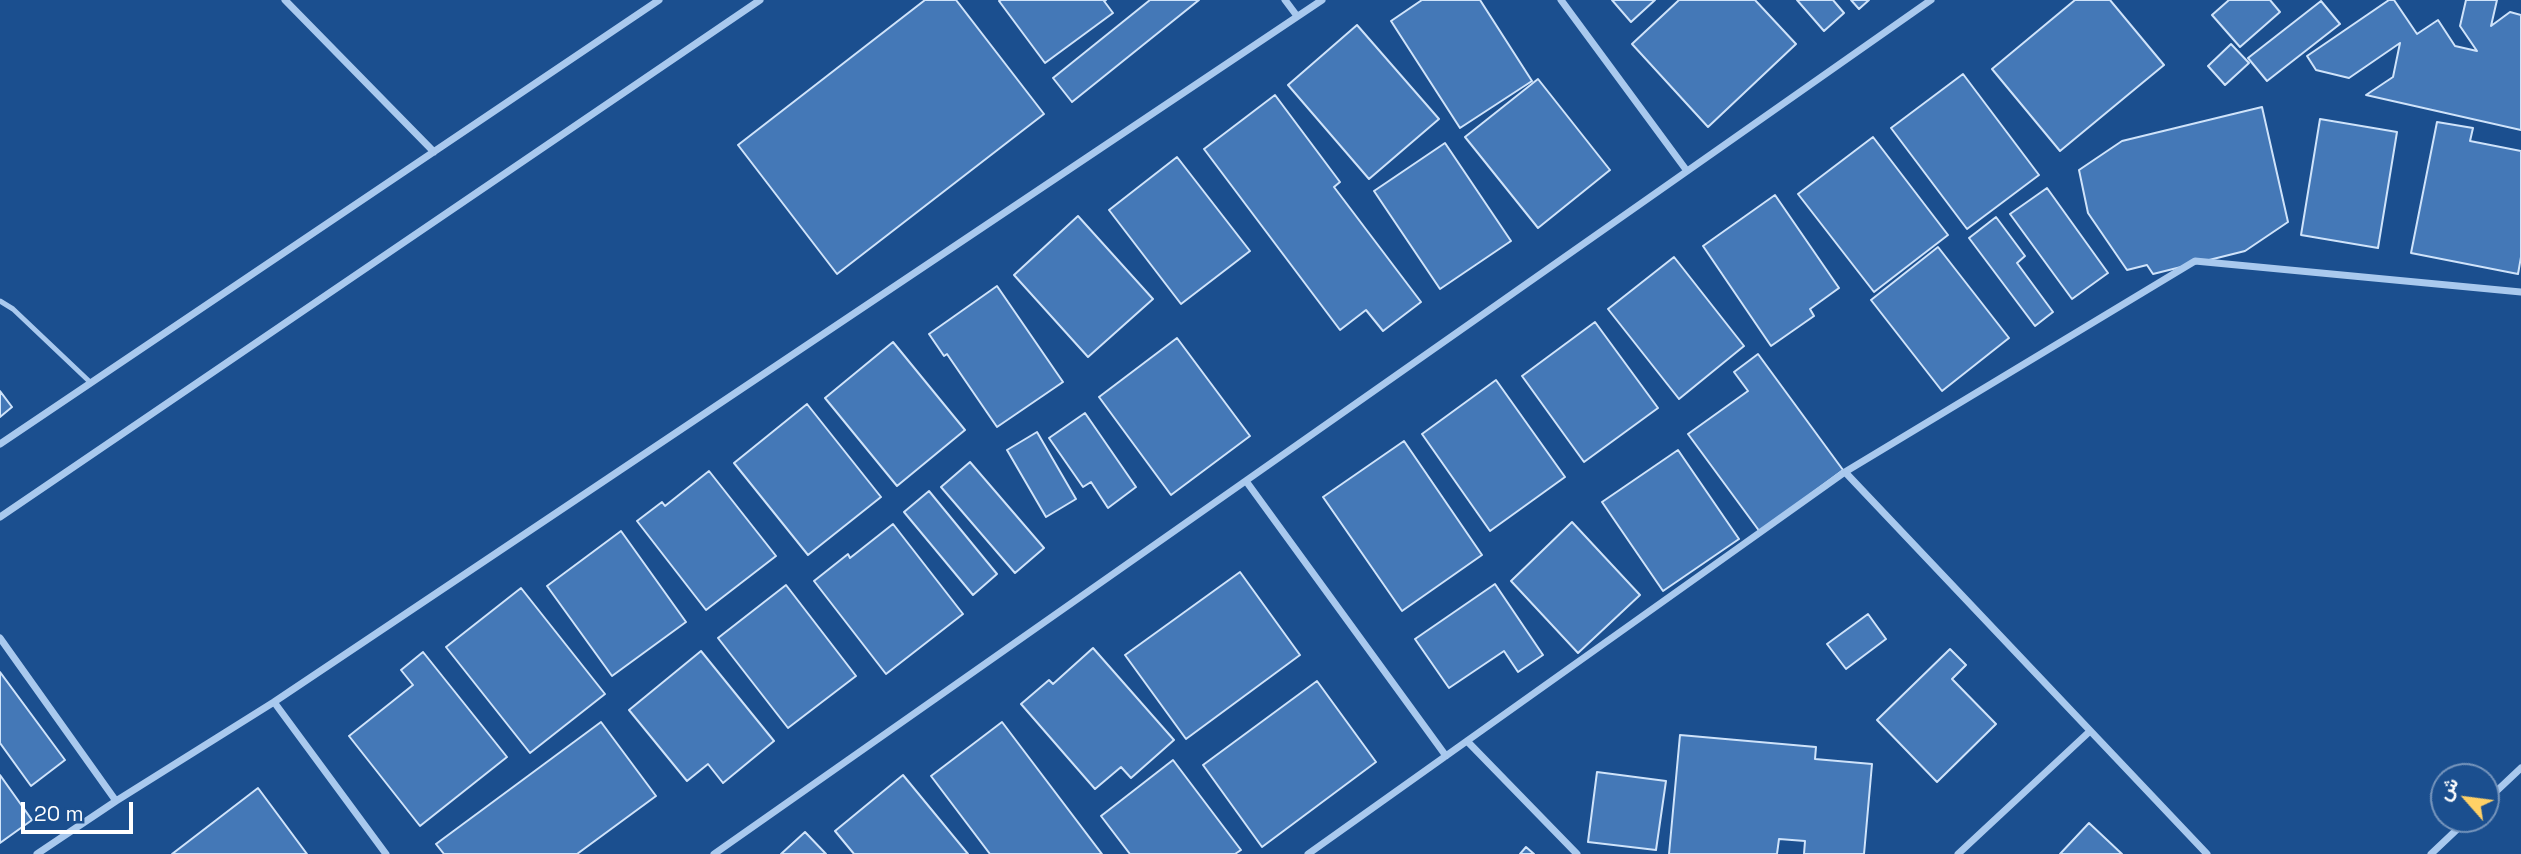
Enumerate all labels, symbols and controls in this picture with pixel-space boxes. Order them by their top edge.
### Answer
north arrow [2430,763,2500,833]
text: ش [2431,773,2464,805]
scale bar [24,788,136,832]
text: 20 m [34,800,84,827]

